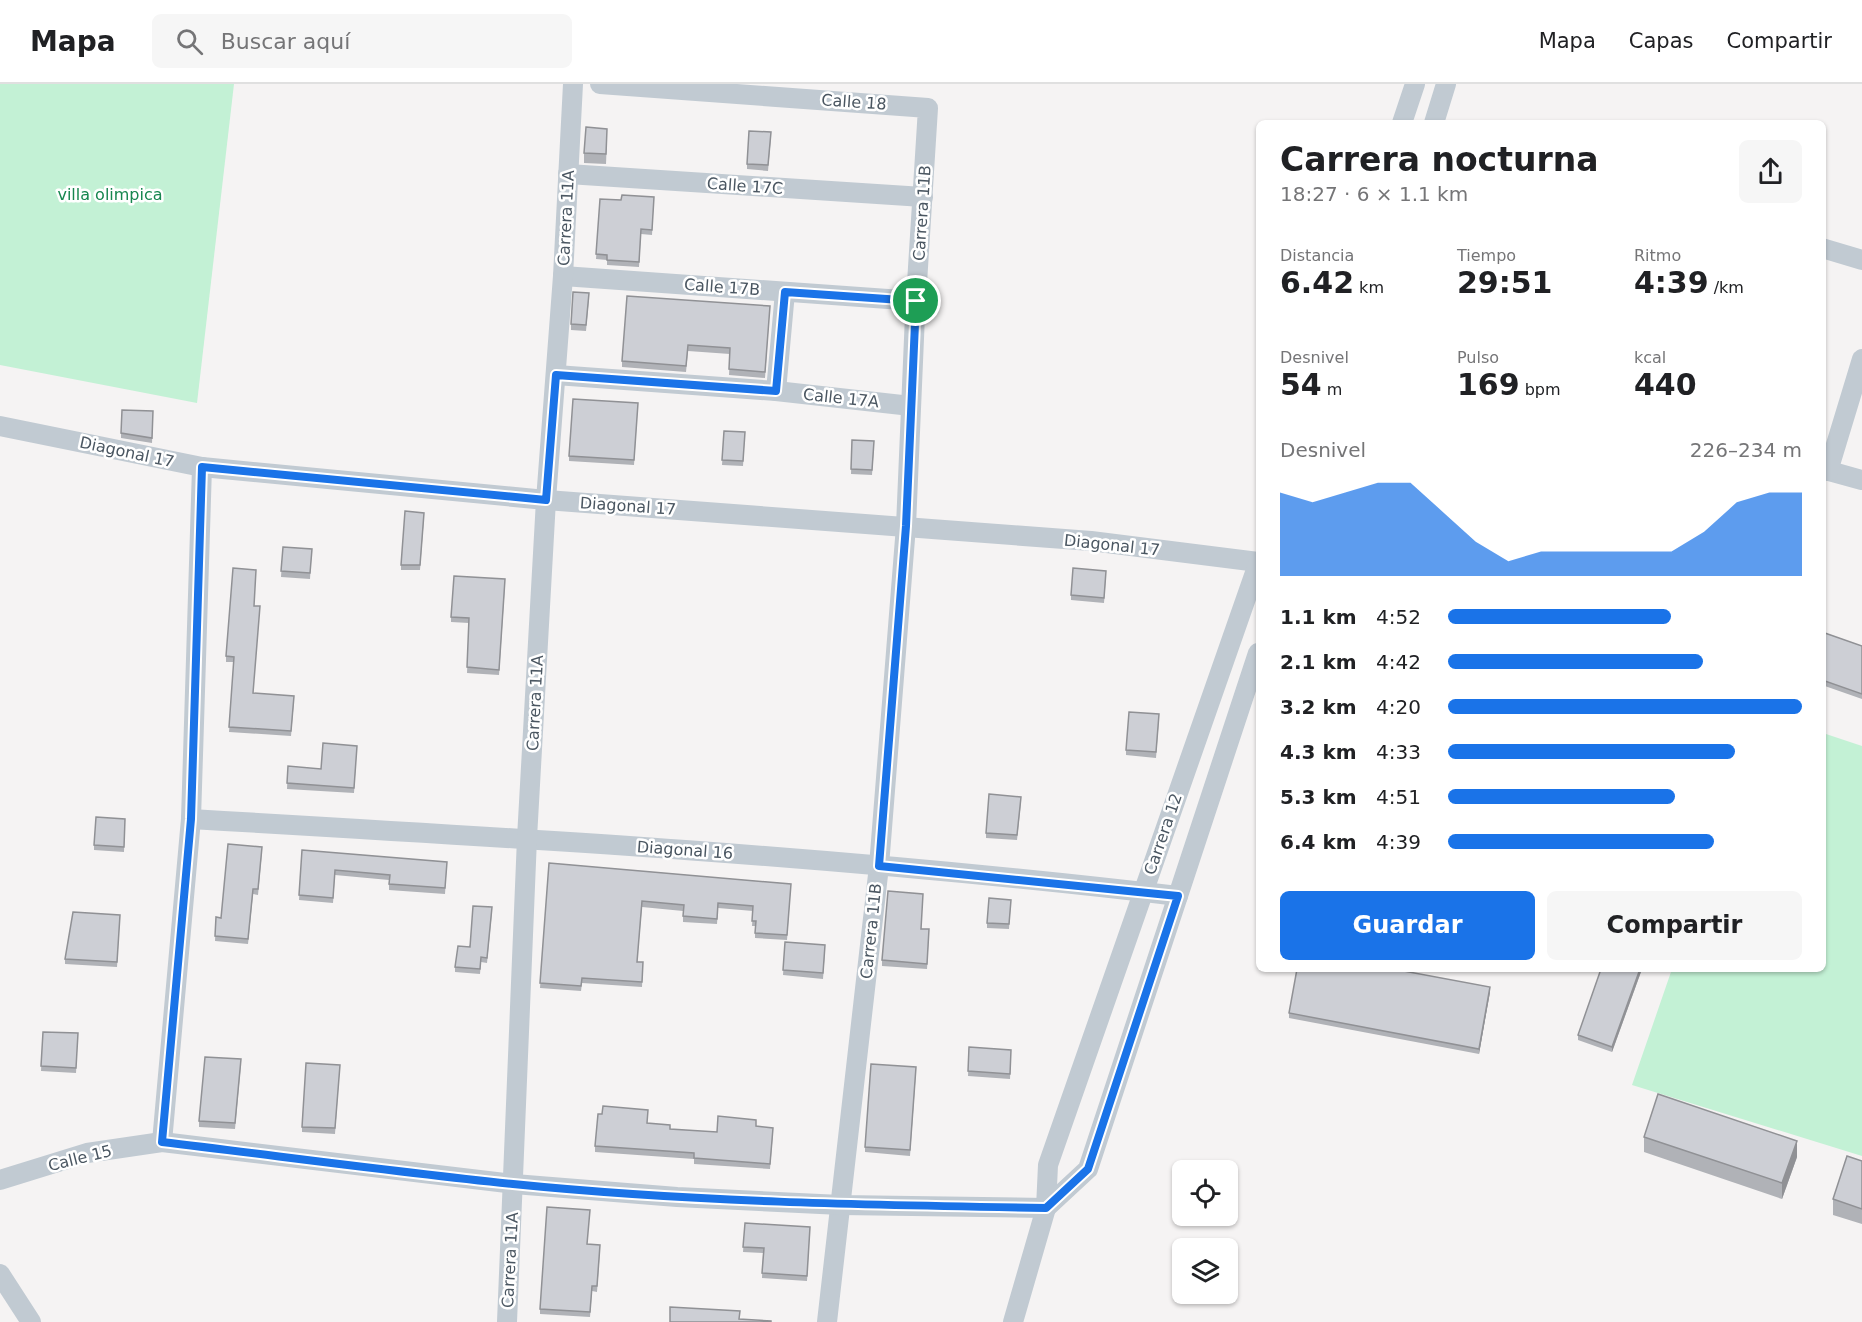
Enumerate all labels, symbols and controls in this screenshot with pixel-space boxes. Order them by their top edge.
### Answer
search box [152,14,572,68]
text: Mapa [30,25,116,58]
icon: search [173,25,206,58]
text: Buscar aquí [221,29,350,54]
text: Mapa [1539,29,1596,53]
text: Capas [1629,29,1693,53]
text: Compartir [1726,29,1832,53]
street label: Calle 18 [821,90,887,114]
text: Carrera nocturna [1280,140,1598,179]
button: share [1739,140,1802,203]
street label: Carrera 11B [909,164,935,262]
street label: Carrera 11A [554,169,578,266]
street label: Calle 17C [706,174,784,198]
text: 18:27 · 6 × 1.1 km [1280,182,1468,206]
park label: villa olimpica [57,185,163,204]
text: Distancia [1280,246,1354,265]
text: Tiempo [1457,246,1516,265]
text: Ritmo [1634,246,1681,265]
text: 6.42 [1280,265,1354,300]
text: 29:51 [1457,265,1553,300]
text: 4:39 [1634,265,1709,300]
street label: Calle 17B [683,275,761,299]
pin [890,275,941,326]
text: km [1354,278,1384,297]
text: /km [1709,278,1744,297]
icon: arrive [899,284,932,317]
text: Desnivel [1280,348,1349,367]
text: Pulso [1457,348,1499,367]
text: kcal [1634,348,1666,367]
text: 54 [1280,367,1322,402]
text: 169 [1457,367,1520,402]
text: 440 [1634,367,1697,402]
text: m [1322,380,1342,399]
text: bpm [1520,380,1561,399]
street label: Calle 17A [802,385,880,411]
street label: Diagonal 17 [78,433,176,471]
text: Desnivel [1280,438,1366,462]
text: 226–234 m [1690,438,1802,462]
street label: Diagonal 17 [579,493,677,519]
street label: Diagonal 17 [1063,531,1161,559]
text: 1.1 km [1280,605,1357,629]
text: 4:52 [1376,605,1421,629]
text: 2.1 km [1280,650,1357,674]
text: 4:42 [1376,650,1421,674]
street label: Carrera 11A [523,654,547,751]
text: 3.2 km [1280,695,1357,719]
text: 4:20 [1376,695,1421,719]
text: 4.3 km [1280,740,1357,764]
text: 4:33 [1376,740,1421,764]
text: 5.3 km [1280,785,1357,809]
text: 4:51 [1376,785,1421,809]
street label: Carrera 12 [1140,791,1186,877]
text: 6.4 km [1280,830,1357,854]
text: 4:39 [1376,830,1421,854]
street label: Diagonal 16 [636,837,734,863]
street label: Carrera 11B [857,882,885,980]
button: Guardar [1280,891,1535,960]
button: Compartir [1547,891,1802,960]
street label: Calle 15 [46,1141,114,1175]
map controls [1172,1160,1238,1304]
button: locate [1172,1160,1238,1226]
street label: Carrera 11A [498,1211,522,1308]
button: layers [1172,1238,1238,1304]

